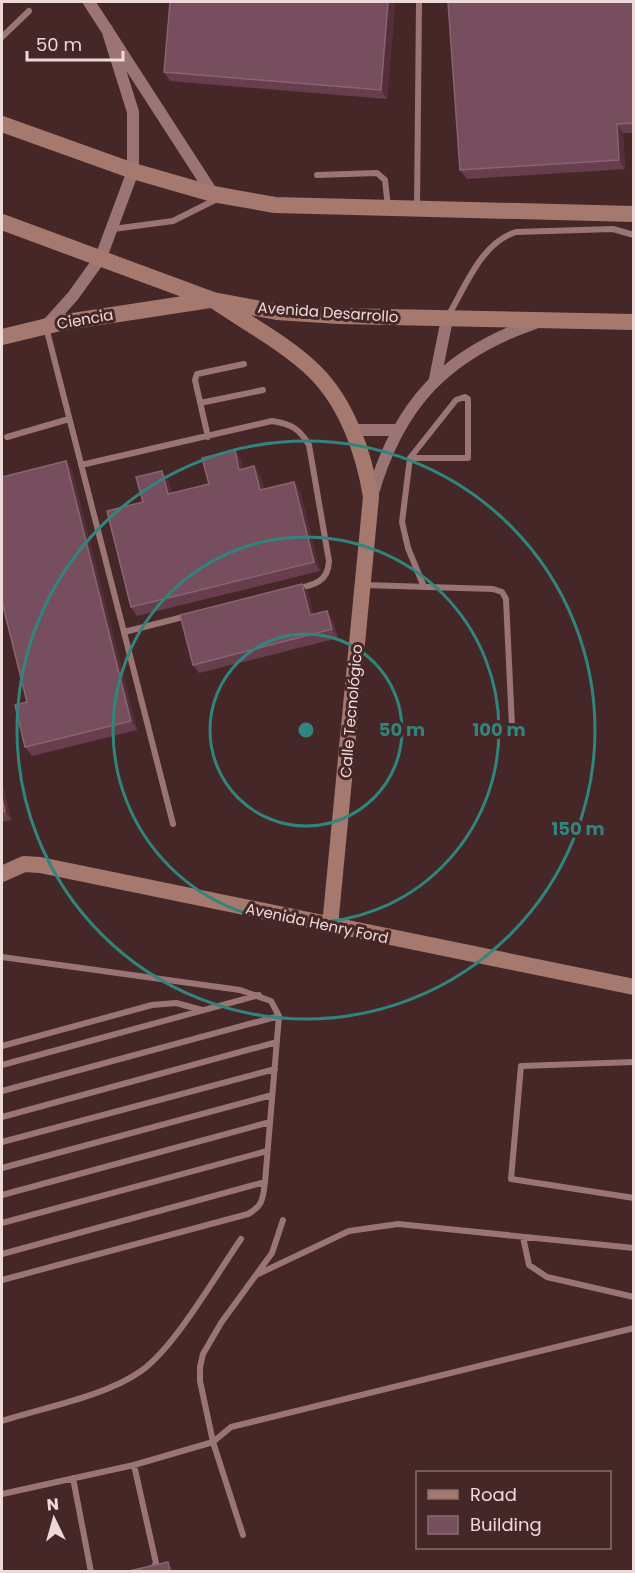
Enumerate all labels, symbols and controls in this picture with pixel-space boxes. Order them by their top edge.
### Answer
scale bar [27,24,123,62]
text: 50 m [36,32,82,57]
street label: Avenida Desarrollo [257,297,399,327]
street label: Ciencia [55,304,115,334]
street label: Calle Tecnológico [335,643,367,779]
text: 50 m [379,717,425,742]
text: 100 m [472,717,526,742]
centre of rings [296,720,316,740]
text: 150 m [551,816,605,841]
street label: Avenida Henry Ford [244,898,390,948]
legend [416,1471,611,1549]
text: Road [470,1482,517,1507]
north arrow [24,1489,84,1549]
text: N [46,1493,60,1517]
text: Building [470,1512,542,1537]

